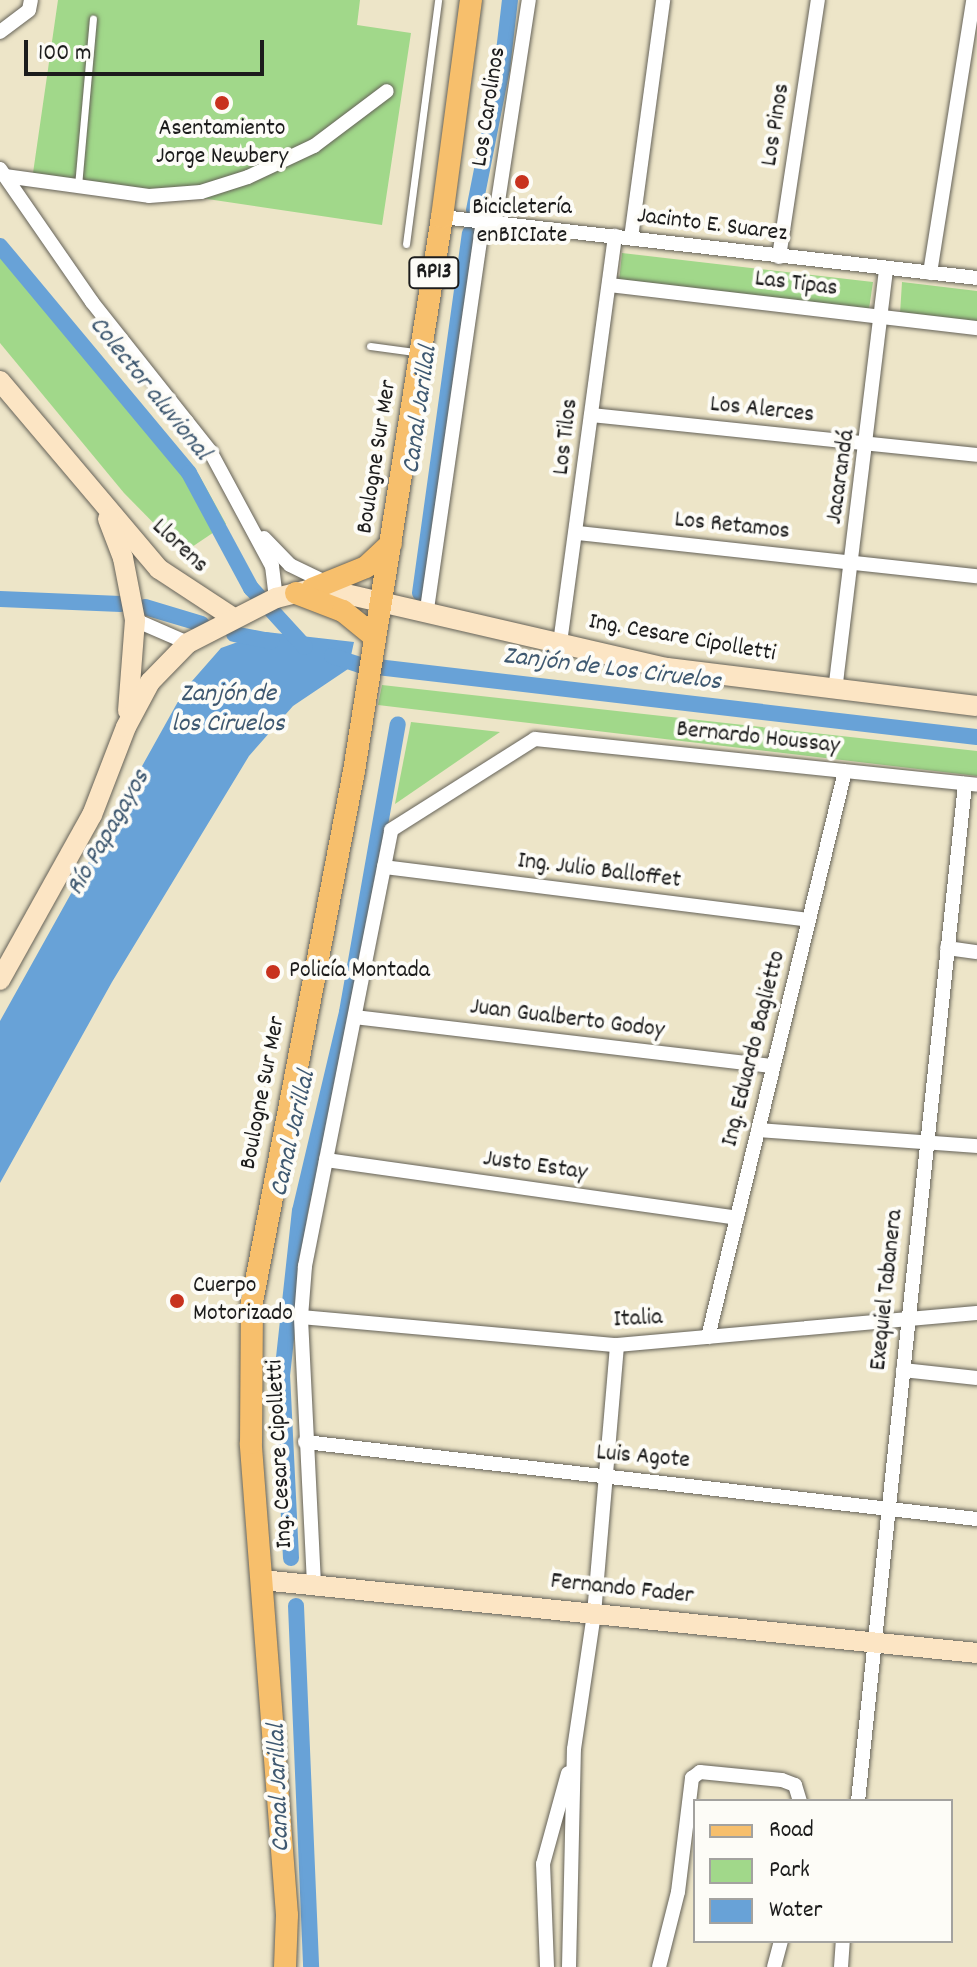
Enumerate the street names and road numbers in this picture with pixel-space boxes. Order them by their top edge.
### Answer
street label: Los Carolinos [466,45,514,169]
street label: Los Pinos [756,82,798,168]
street label: Jacinto E. Suarez [635,202,789,250]
road number: RP13 [408,255,460,291]
street label: Las Tipas [753,266,839,304]
street label: Boulogne Sur Mer [352,378,404,536]
street label: Los Alerces [708,391,816,431]
street label: Los Tilos [548,397,586,477]
street label: Jacarandá [821,428,863,526]
street label: Los Retamos [673,507,791,547]
street label: Llorens [145,514,213,580]
street label: Ing. Cesare Cipolletti [586,608,778,670]
street label: Bernardo Houssay [675,716,841,762]
street label: Ing. Julio Balloffet [516,848,682,896]
street label: Ing. Eduardo Baglietto [717,948,793,1150]
street label: Juan Gualberto Godoy [468,994,666,1046]
street label: Boulogne Sur Mer [235,1014,293,1172]
street label: Justo Estay [481,1145,589,1189]
street label: Exequiel Tabanera [865,1208,911,1372]
street label: Italia [613,1304,663,1336]
street label: Ing. Cesare Cipolletti [262,1359,300,1549]
street label: Luis Agote [595,1440,691,1476]
street label: Fernando Fader [549,1568,695,1612]

